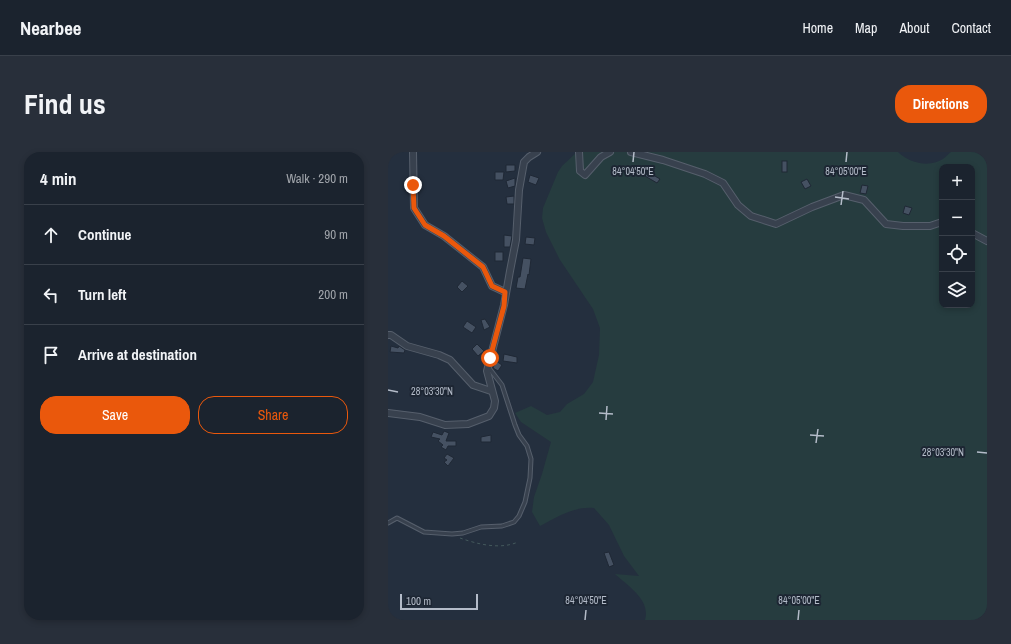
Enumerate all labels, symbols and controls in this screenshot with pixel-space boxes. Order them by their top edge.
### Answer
text: Nearbee [20,15,81,41]
text: Home [802,19,833,37]
text: Map [855,19,877,37]
text: About [899,19,929,37]
text: Contact [951,19,991,37]
text: Find us [24,85,106,123]
button: Directions [895,85,987,123]
map controls [939,164,975,308]
button: + [939,164,975,200]
text: 84°04'50"E [612,165,654,178]
text: 84°05'00"E [825,165,867,178]
text: 4 min [40,167,76,190]
text: Walk · 290 m [286,170,348,187]
route end [404,176,422,194]
button: − [939,200,975,236]
icon: ahead [40,224,62,246]
text: Continue [78,224,131,245]
text: 90 m [324,226,348,243]
button: locate [939,236,975,272]
button: layers [939,272,975,308]
icon: left [40,284,62,306]
text: Turn left [78,284,126,305]
text: 200 m [318,286,348,303]
icon: arrive [40,344,62,366]
text: Arrive at destination [78,344,197,365]
route start [481,349,499,367]
text: 28°03'30"N [411,385,453,398]
button: Save [40,396,190,434]
button: Share [198,396,348,434]
text: 28°03'30"N [922,446,964,459]
scale bar [400,592,478,611]
text: 100 m [406,594,431,608]
text: 84°04'50"E [565,594,607,607]
text: 84°05'00"E [778,594,820,607]

